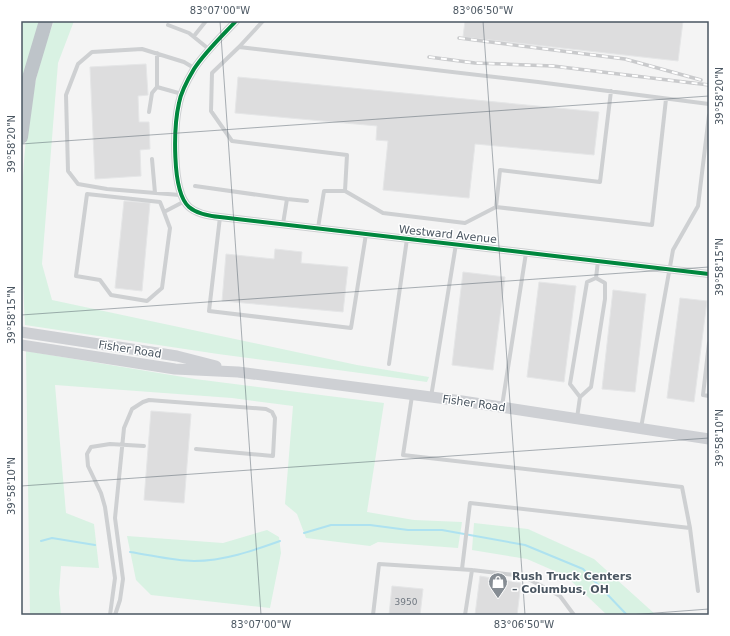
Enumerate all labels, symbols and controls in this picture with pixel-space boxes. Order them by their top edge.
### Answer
text: 83°07'00"W [190,5,250,16]
text: 83°06'50"W [453,5,513,16]
text: 39°58'20"N [714,67,725,125]
text: 39°58'20"N [6,115,17,173]
street label: Westward Avenue [398,223,498,246]
text: 39°58'15"N [714,238,725,296]
text: 39°58'15"N [6,286,17,344]
street label: Fisher Road [97,338,162,361]
street label: Fisher Road [441,393,506,414]
text: 39°58'10"N [714,409,725,467]
text: 39°58'10"N [6,457,17,515]
place label: Rush Truck Centers – Columbus, OH [512,570,632,596]
shop icon: Rush Truck Centers – Columbus, OH [487,571,509,599]
house number: 3950 [395,597,418,607]
text: 83°07'00"W [231,619,291,630]
text: 83°06'50"W [494,619,554,630]

